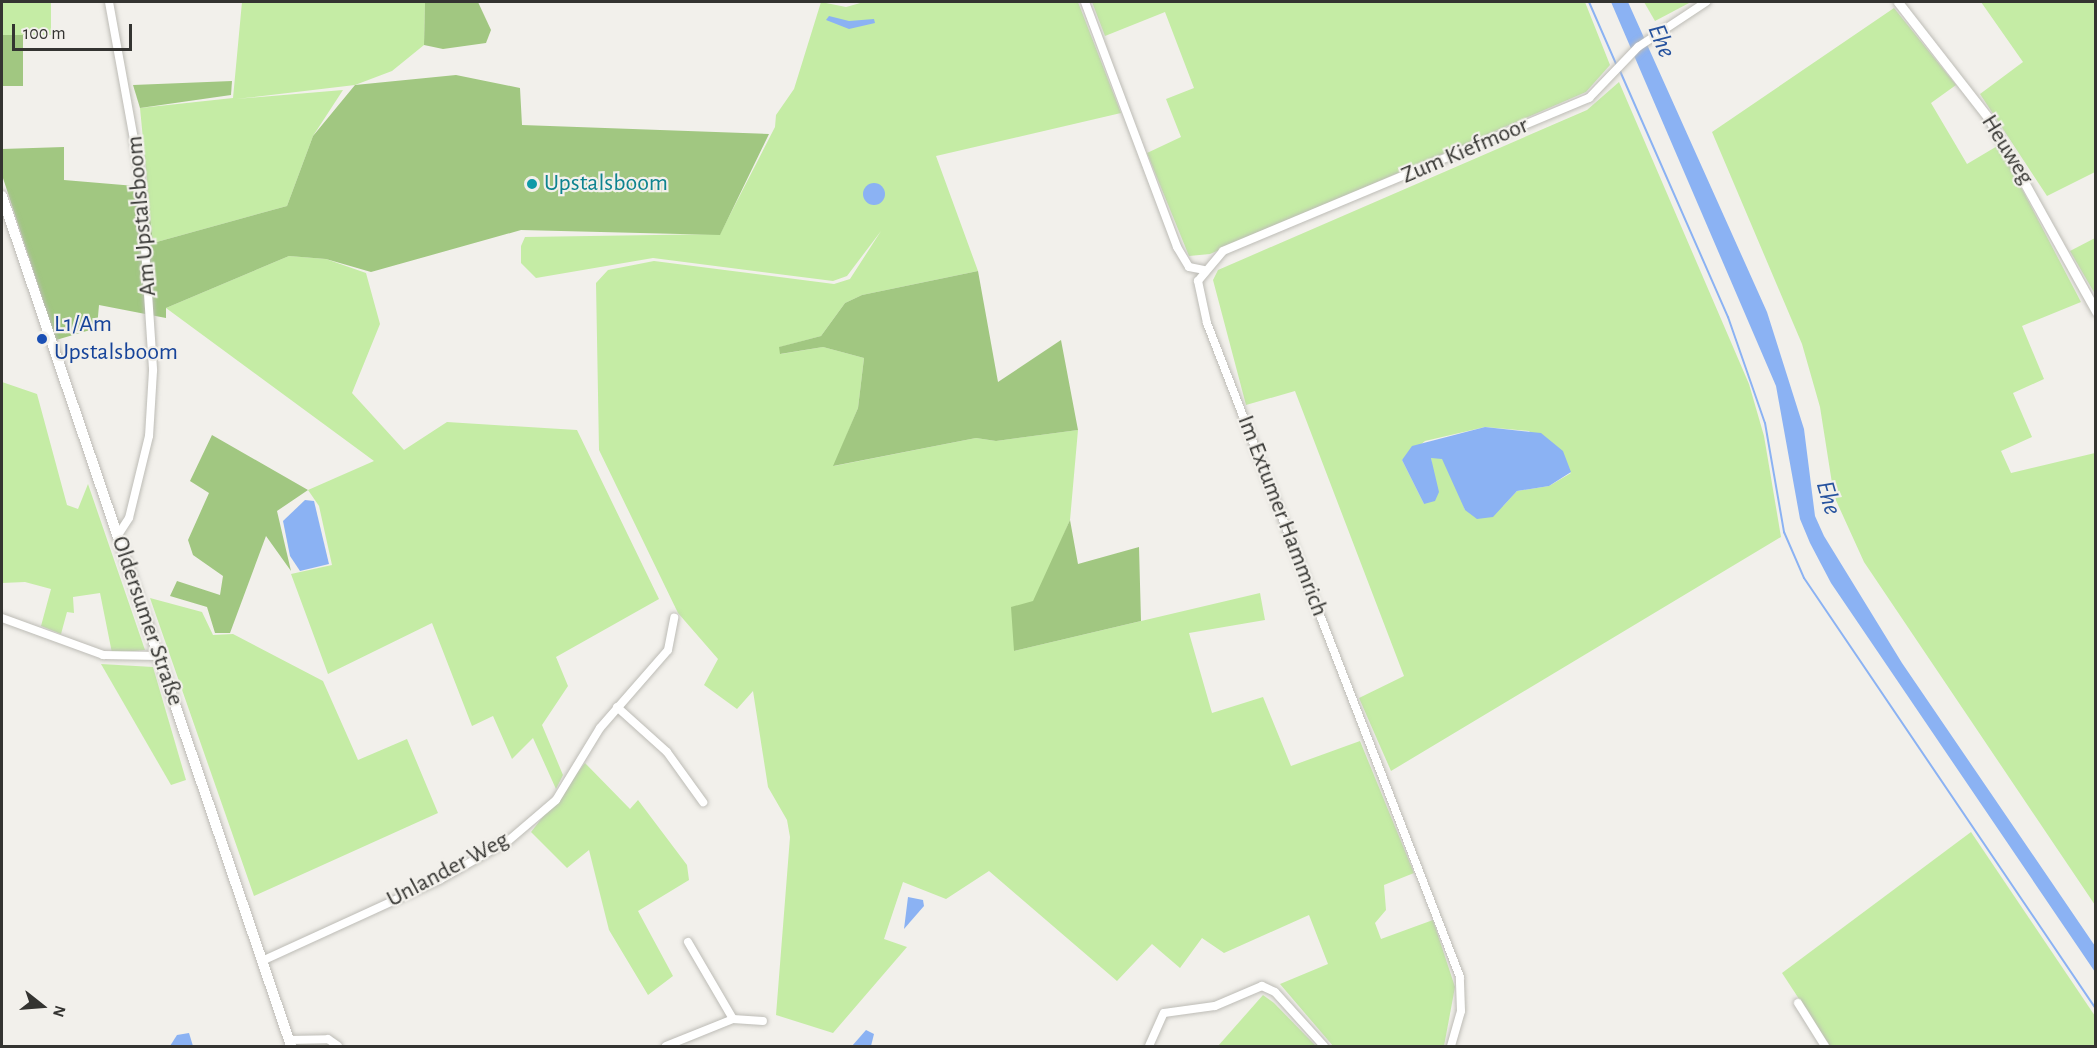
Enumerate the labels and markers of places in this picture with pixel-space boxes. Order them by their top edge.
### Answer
place label: Upstalsboom [544,170,668,198]
marker: Upstalsboom [525,177,539,191]
place label: L1/Am Upstalsboom [54,311,178,367]
marker: L1/Am Upstalsboom [35,332,49,346]

